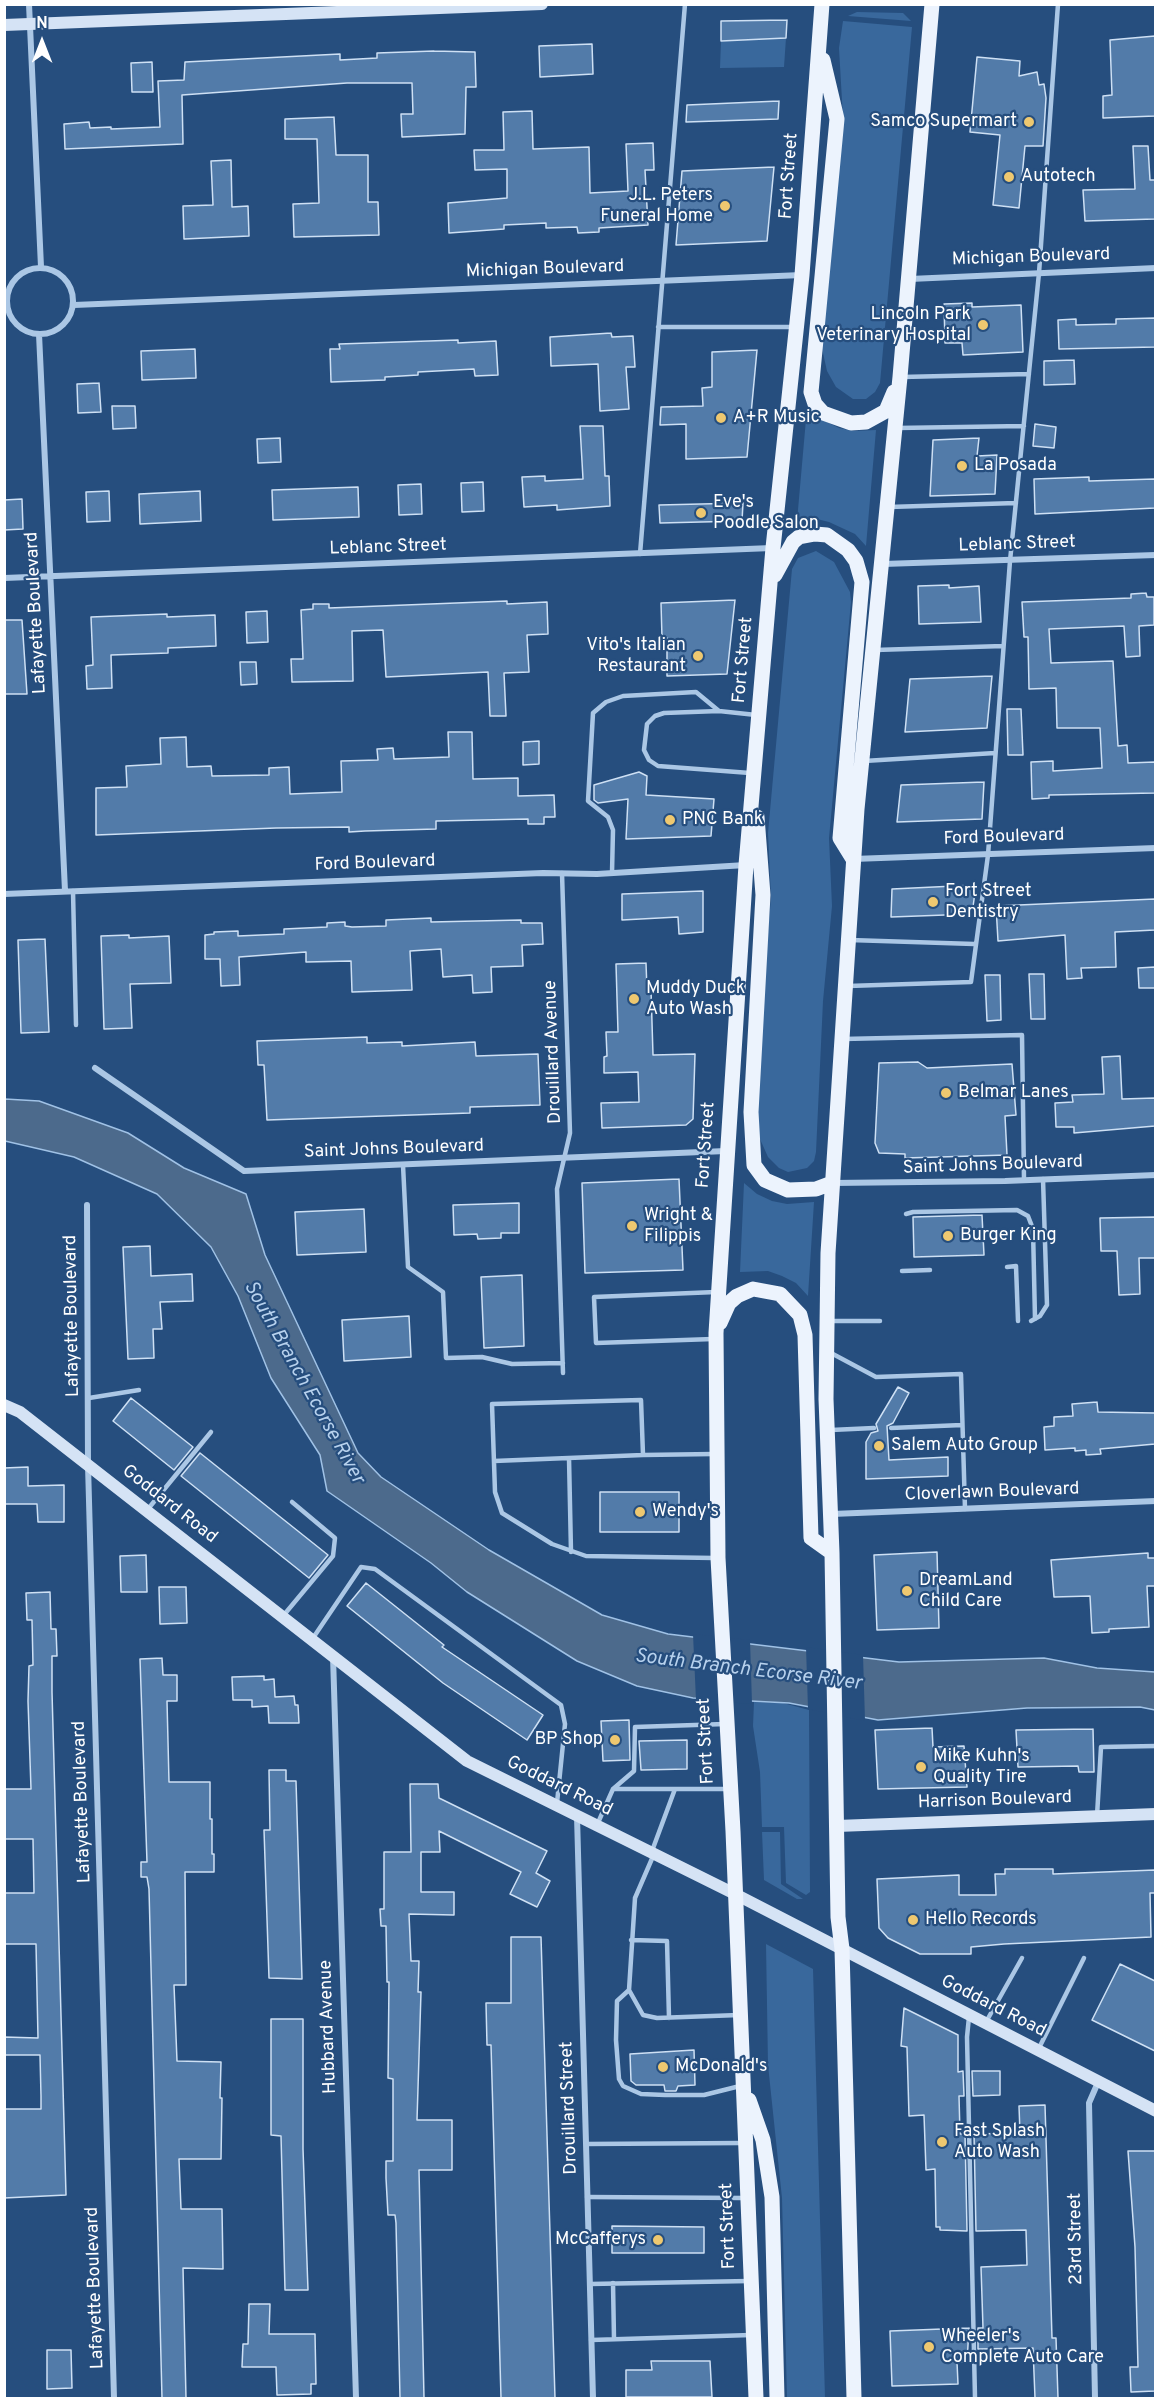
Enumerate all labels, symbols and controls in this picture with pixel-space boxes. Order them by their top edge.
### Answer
north arrow [12,12,72,72]
text: N [36,14,48,34]
place label: Samco Supermart [870,111,1017,133]
marker: Samco Supermart [1022,115,1036,129]
street label: Fort Street [776,132,804,220]
place label: Autotech [1021,166,1096,188]
marker: Autotech [1002,170,1016,184]
place label: J.L. Peters Funeral Home [600,185,713,228]
marker: J.L. Peters Funeral Home [718,199,732,213]
street label: Michigan Boulevard [951,244,1111,272]
street label: Michigan Boulevard [465,256,625,284]
place label: Lincoln Park Veterinary Hospital [816,304,971,346]
marker: Lincoln Park Veterinary Hospital [976,318,990,332]
place label: A+R Music [733,407,820,429]
marker: A+R Music [714,411,728,425]
place label: La Posada [974,455,1057,477]
marker: La Posada [955,459,969,473]
place label: Eve's Poodle Salon [713,492,819,534]
marker: Eve's Poodle Salon [694,506,708,520]
street label: Lafayette Boulevard [22,531,52,695]
street label: Leblanc Street [958,532,1076,558]
street label: Leblanc Street [329,535,447,561]
street label: Fort Street [729,616,759,704]
place label: Vito's Italian Restaurant [586,635,686,678]
marker: Vito's Italian Restaurant [691,649,705,663]
place label: PNC Bank [682,809,763,831]
marker: PNC Bank [663,813,677,827]
street label: Ford Boulevard [943,825,1065,851]
street label: Ford Boulevard [314,851,436,877]
place label: Fort Street Dentistry [945,881,1031,924]
marker: Fort Street Dentistry [926,895,940,909]
place label: Muddy Duck Auto Wash [646,978,745,1020]
street label: Drouillard Avenue [541,980,567,1124]
marker: Muddy Duck Auto Wash [627,992,641,1006]
place label: Belmar Lanes [958,1082,1069,1104]
marker: Belmar Lanes [939,1086,953,1100]
street label: Fort Street [693,1101,721,1189]
street label: Saint Johns Boulevard [304,1136,484,1164]
street label: Saint Johns Boulevard [903,1152,1083,1180]
place label: Wright & Filippis [644,1205,713,1248]
marker: Wright & Filippis [625,1219,639,1233]
place label: Burger King [960,1225,1057,1247]
marker: Burger King [941,1229,955,1243]
street label: Lafayette Boulevard [61,1235,85,1397]
water label: South Branch Ecorse River [237,1277,369,1489]
place label: Salem Auto Group [891,1435,1038,1457]
marker: Salem Auto Group [872,1439,886,1453]
street label: Goddard Road [117,1461,221,1549]
street label: Cloverlawn Boulevard [904,1479,1080,1507]
place label: Wendy's [652,1501,719,1523]
marker: Wendy's [633,1505,647,1519]
place label: DreamLand Child Care [919,1570,1013,1612]
marker: DreamLand Child Care [900,1584,914,1598]
water label: South Branch Ecorse River [633,1645,863,1697]
street label: Fort Street [694,1697,720,1785]
street label: Lafayette Boulevard [69,1721,97,1883]
place label: BP Shop [534,1729,603,1751]
marker: BP Shop [608,1733,622,1747]
place label: Mike Kuhn's Quality Tire [933,1746,1030,1788]
street label: Goddard Road [502,1752,616,1822]
marker: Mike Kuhn's Quality Tire [914,1760,928,1774]
street label: Harrison Boulevard [918,1788,1072,1814]
place label: Hello Records [925,1909,1037,1931]
marker: Hello Records [906,1913,920,1927]
street label: Hubbard Avenue [316,1960,342,2094]
street label: Goddard Road [937,1971,1049,2043]
street label: Drouillard Street [557,2041,583,2175]
place label: McDonald's [675,2056,767,2078]
marker: McDonald's [656,2060,670,2074]
place label: Fast Splash Auto Wash [954,2121,1045,2164]
marker: Fast Splash Auto Wash [935,2135,949,2149]
street label: Fort Street [717,2182,741,2270]
street label: 23rd Street [1065,2193,1089,2285]
street label: Lafayette Boulevard [82,2207,110,2369]
place label: McCafferys [555,2229,646,2251]
marker: McCafferys [651,2233,665,2247]
place label: Wheeler's Complete Auto Care [941,2326,1104,2368]
marker: Wheeler's Complete Auto Care [922,2340,936,2354]

